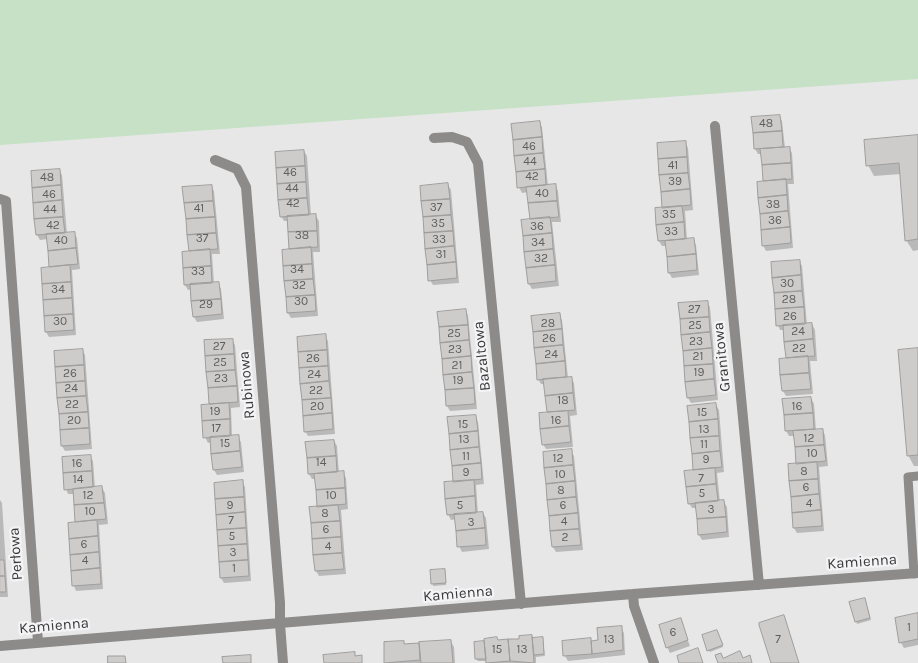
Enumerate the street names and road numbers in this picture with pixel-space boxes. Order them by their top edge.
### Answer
street label: Bazaltowa [469,320,495,392]
street label: Granitowa [709,321,735,393]
street label: Rubinowa [235,350,259,420]
street label: Perłowa [5,527,27,581]
street label: Kamienna [826,551,898,573]
street label: Kamienna [422,582,494,606]
street label: Kamienna [18,614,90,638]

